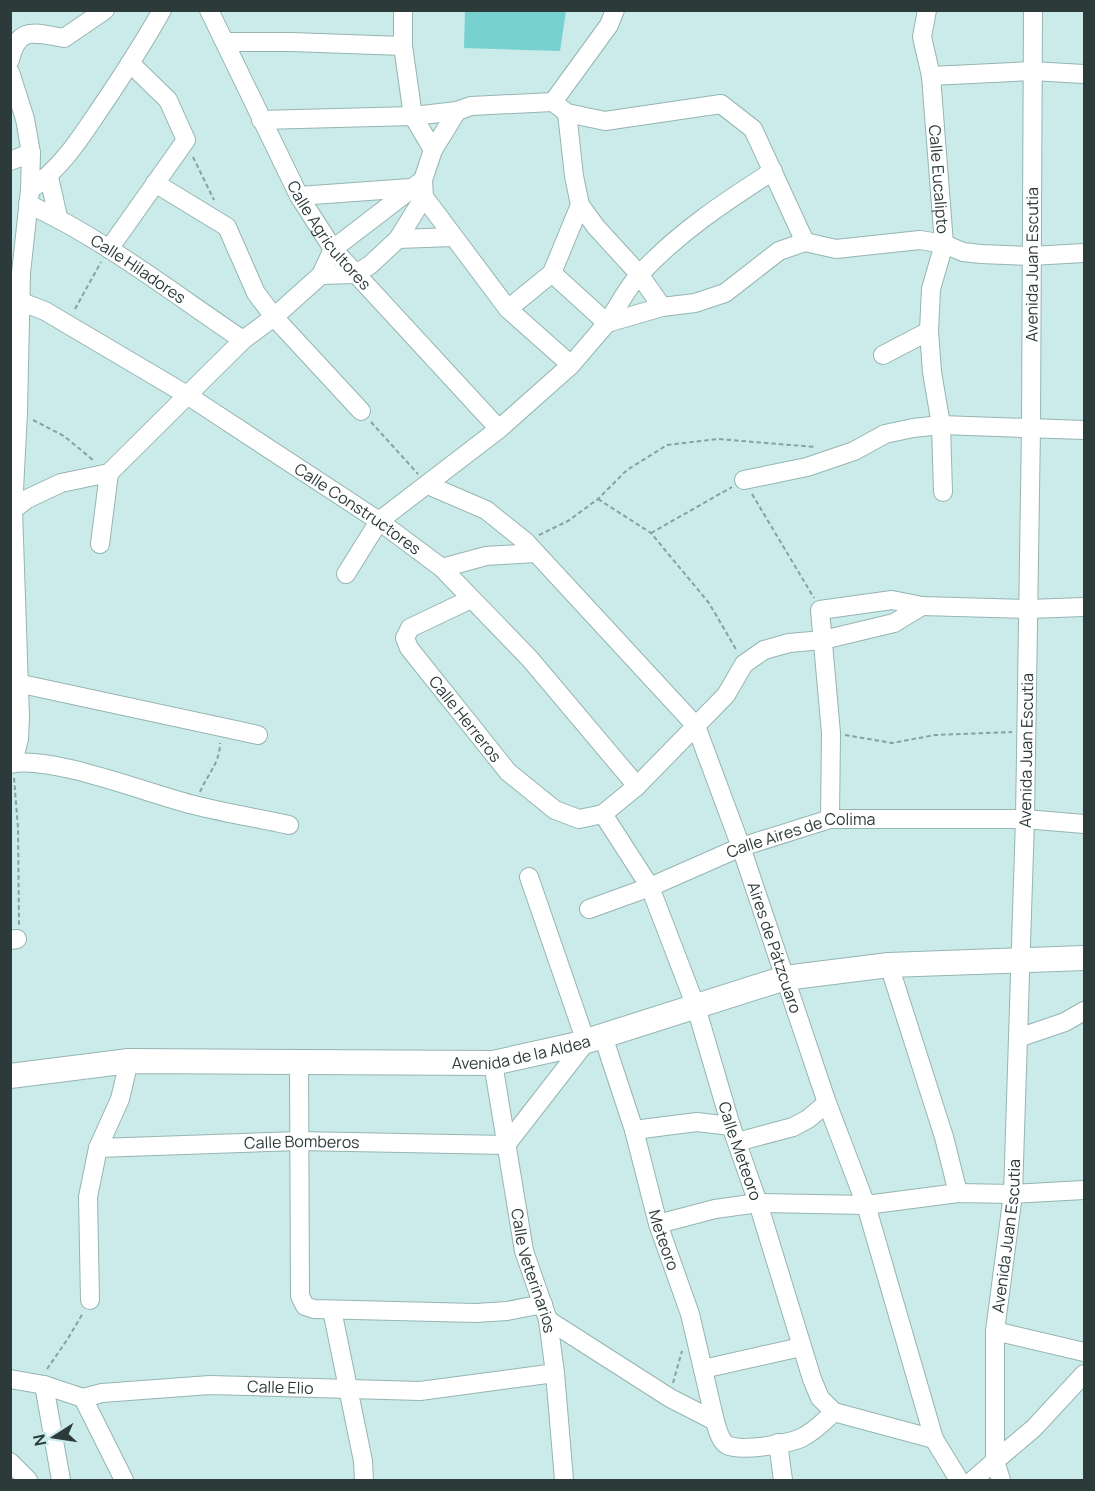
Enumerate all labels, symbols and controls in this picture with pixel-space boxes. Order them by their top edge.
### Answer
street label: Calle Eucalipto [924,124,954,235]
street label: Calle Agricultores [282,177,376,294]
street label: Avenida Juan Escutia [1020,187,1043,342]
street label: Calle Hiladores [87,229,190,308]
street label: Calle Constructores [290,458,426,560]
street label: Calle Herreros [424,671,507,767]
street label: Avenida Juan Escutia [1014,673,1038,828]
street label: Calle Aires de Colima [723,808,875,863]
street label: Aires de Pátzcuaro [742,879,807,1016]
street label: Avenida de la Aldea [452,1030,593,1074]
street label: Calle Meteoro [713,1099,767,1203]
street label: Calle Bomberos [244,1130,360,1154]
street label: Avenida Juan Escutia [987,1159,1025,1314]
street label: Calle Veterinarios [506,1207,561,1334]
street label: Meteoro [644,1207,685,1273]
street label: Calle Elio [247,1375,314,1399]
north arrow [24,1407,84,1467]
text: N [27,1432,51,1448]

